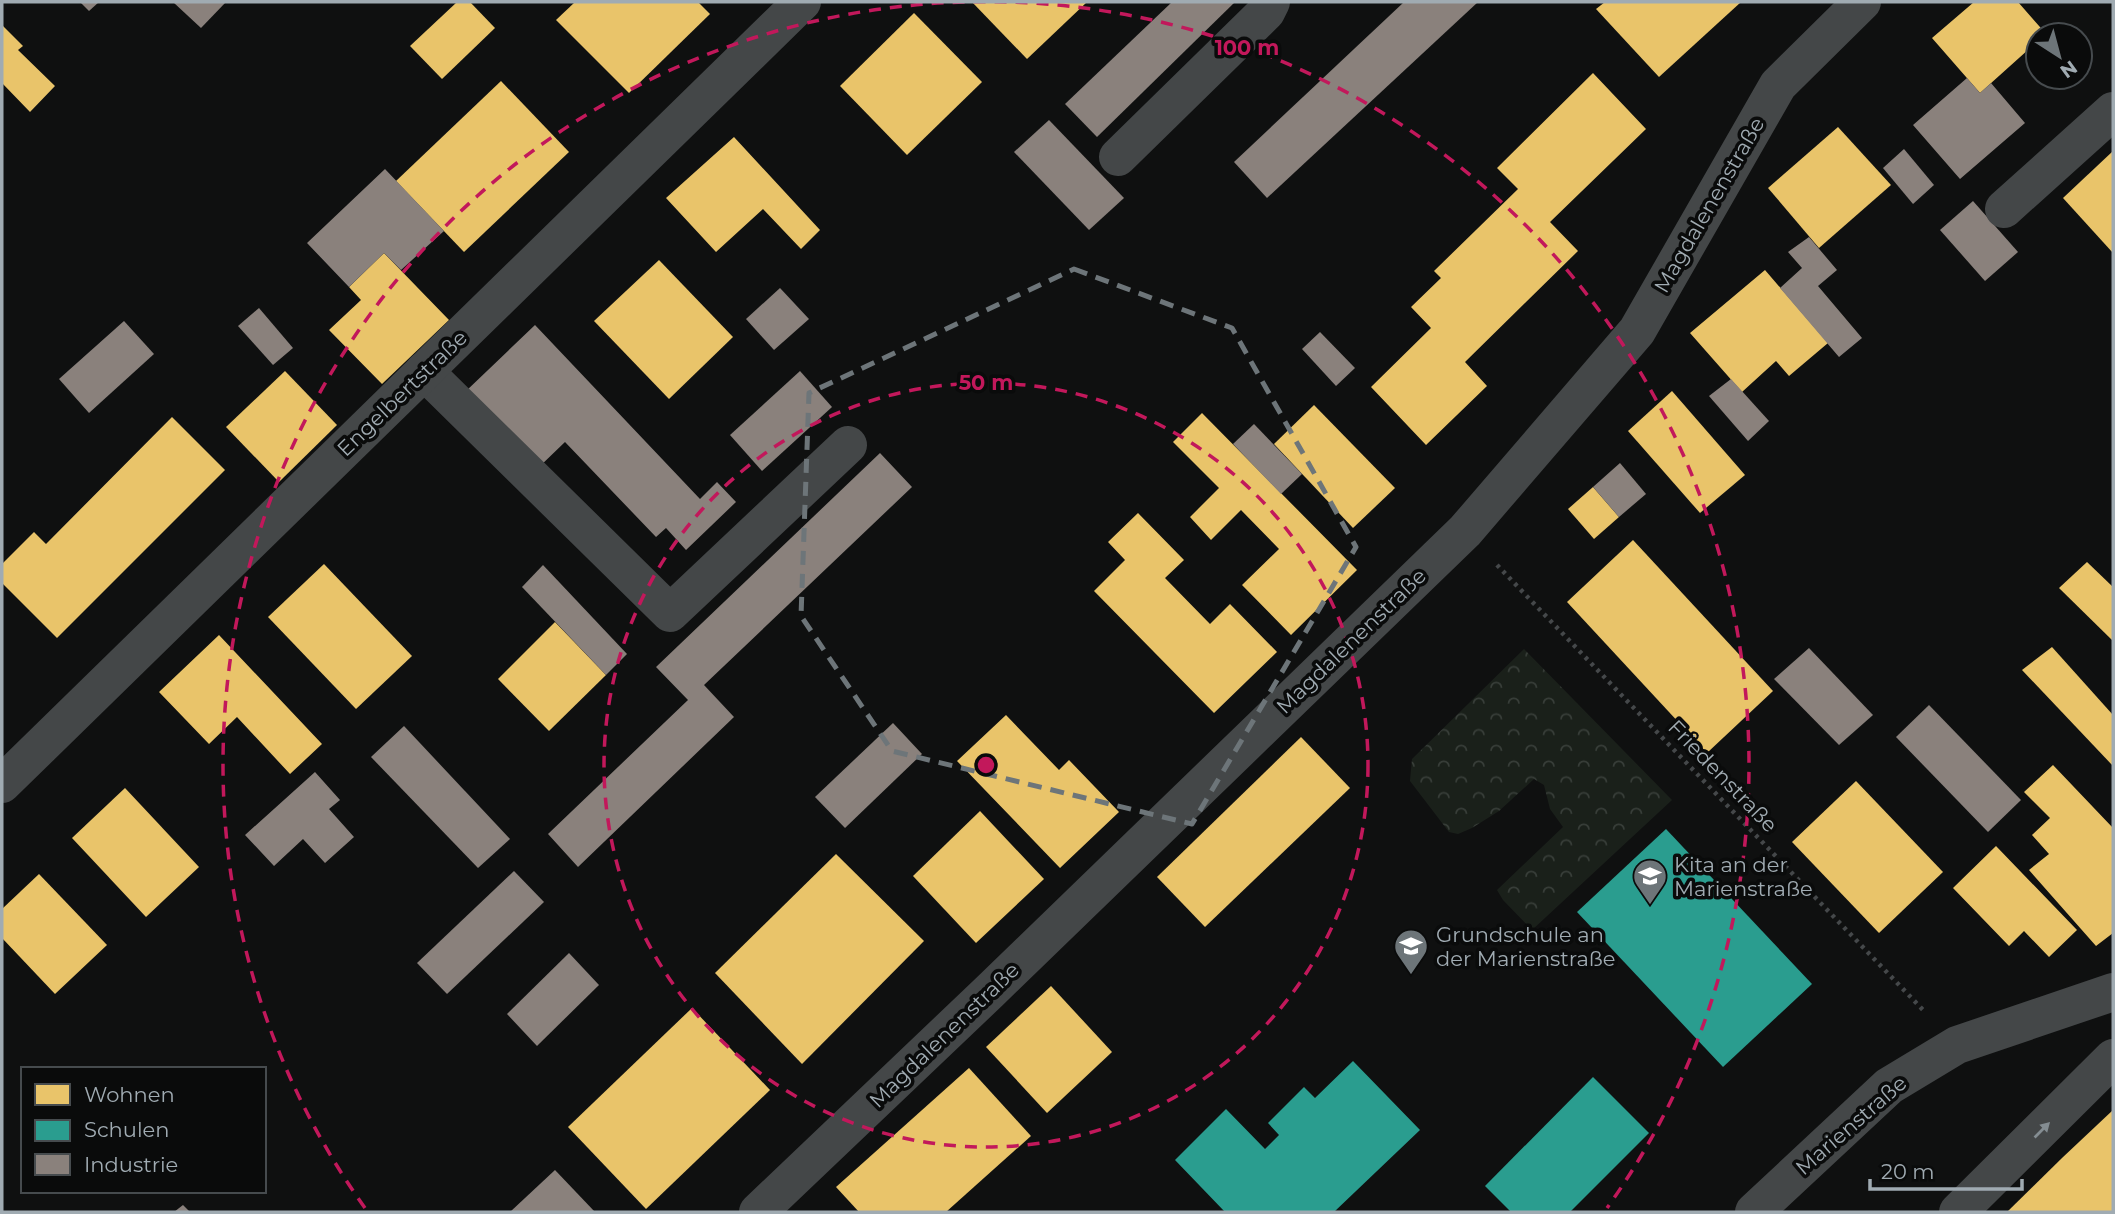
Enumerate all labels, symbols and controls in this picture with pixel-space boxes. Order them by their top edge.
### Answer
north arrow [2024,21,2094,91]
text: 100 m [1215,35,1279,60]
text: N [2056,56,2082,83]
street label: Magdalenenstraße [1649,113,1769,297]
street label: Engelbertstraße [332,325,472,461]
text: 50 m [959,370,1013,395]
street label: Magdalenenstraße [1271,563,1431,719]
street label: Friedenstraße [1663,715,1783,837]
centre of rings [974,753,998,777]
place label: Kita an der Marienstraße [1674,852,1813,901]
school or university icon: Kita an der Marienstraße [1631,857,1669,906]
place label: Grundschule an der Marienstraße [1436,922,1616,971]
school or university icon: Grundschule an der Marienstraße [1392,927,1430,976]
street label: Magdalenenstraße [864,957,1024,1113]
legend [21,1067,266,1193]
street label: Marienstraße [1790,1070,1912,1180]
text: Wohnen [84,1082,175,1107]
text: Schulen [84,1117,169,1142]
one-way arrow [2033,1121,2050,1138]
scale bar [1870,1148,2022,1192]
text: Industrie [84,1152,178,1177]
text: 20 m [1881,1159,1935,1184]

